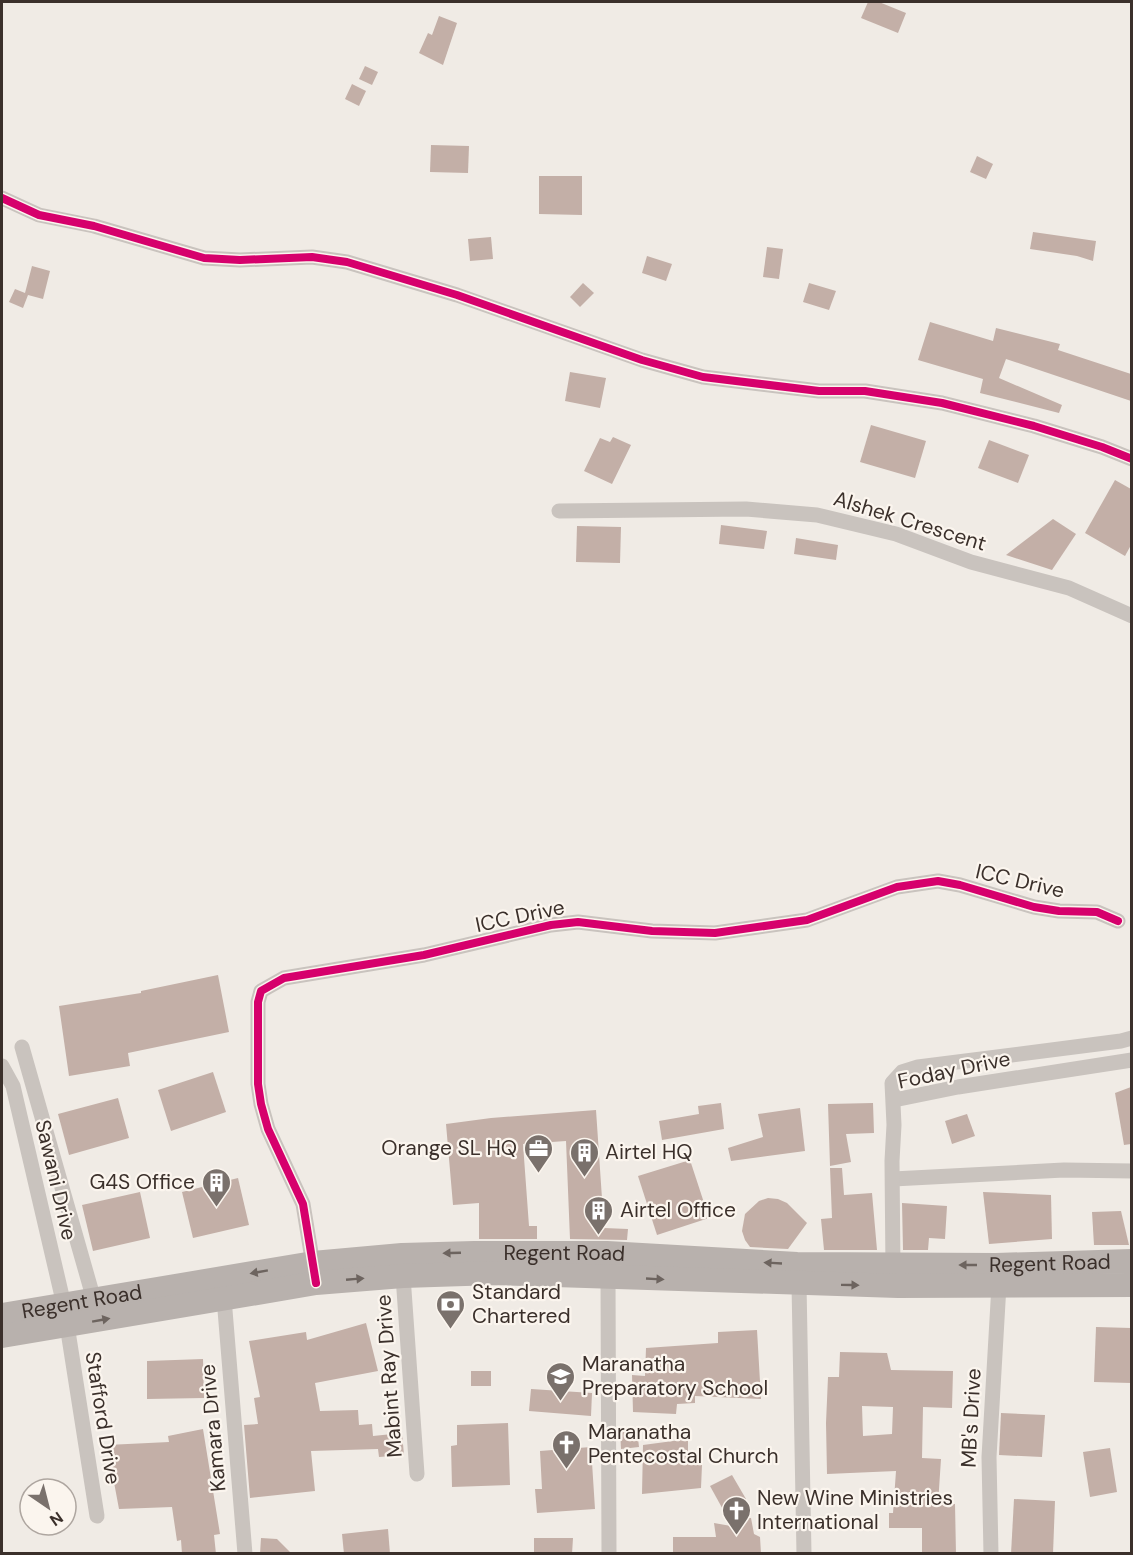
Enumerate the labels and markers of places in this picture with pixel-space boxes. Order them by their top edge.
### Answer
office icon: Orange SL HQ [522,1132,554,1174]
place label: Orange SL HQ [381,1134,517,1162]
building icon: Airtel HQ [568,1136,600,1178]
place label: Airtel HQ [605,1138,692,1166]
building icon: G4S Office [200,1166,232,1208]
place label: G4S Office [89,1168,195,1196]
building icon: Airtel Office [583,1194,615,1236]
place label: Airtel Office [620,1196,736,1224]
place label: Standard Chartered [472,1278,571,1330]
bank icon: Standard Chartered [435,1288,467,1330]
place label: Maranatha Preparatory School [582,1350,768,1402]
school or university icon: Maranatha Preparatory School [545,1360,577,1402]
place label: Maranatha Pentecostal Church [588,1418,779,1470]
church icon: Maranatha Pentecostal Church [551,1428,583,1470]
place label: New Wine Ministries International [757,1484,953,1536]
church icon: New Wine Ministries International [720,1494,752,1536]

